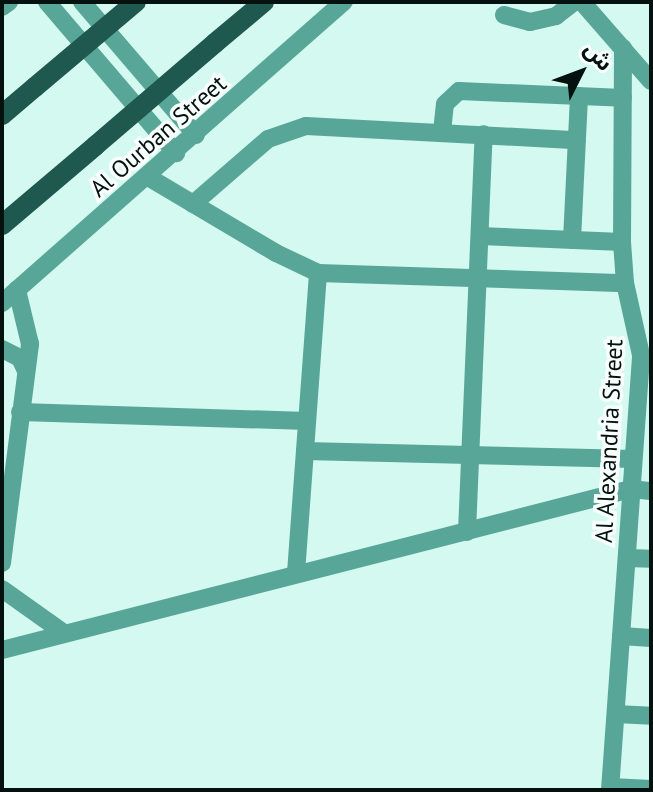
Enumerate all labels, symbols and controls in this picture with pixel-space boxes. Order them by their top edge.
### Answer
north arrow [541,32,621,112]
text: ش [578,35,619,77]
street label: Al Ourban Street [84,69,232,203]
street label: Al Alexandria Street [589,338,629,544]

